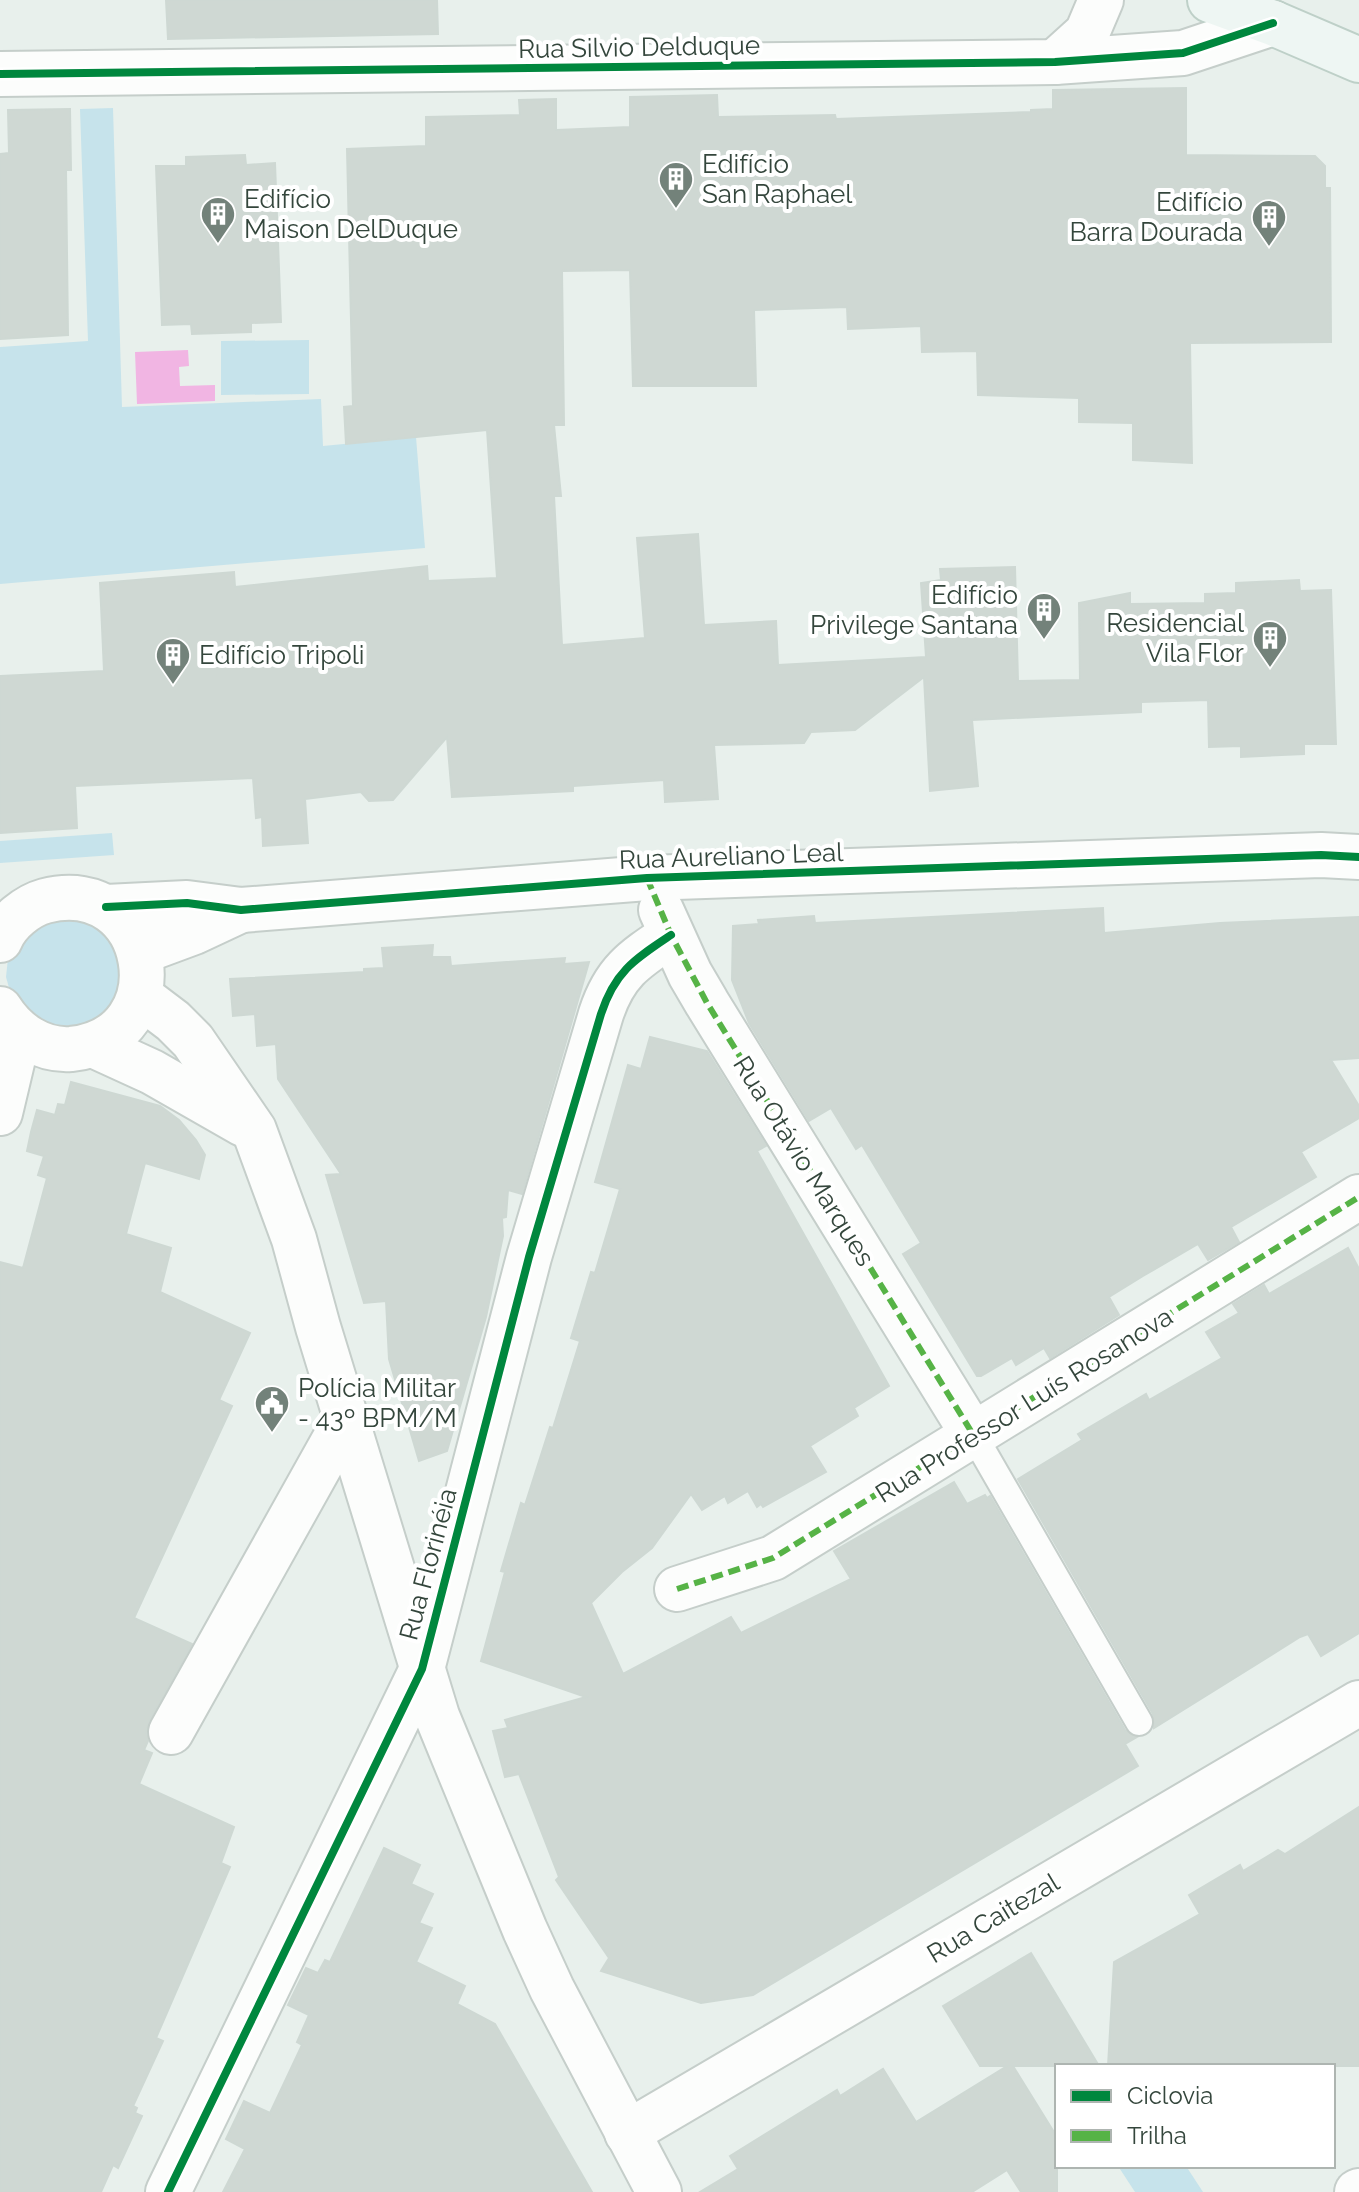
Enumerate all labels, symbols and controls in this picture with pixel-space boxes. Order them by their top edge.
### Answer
street label: Rua Silvio Delduque [518,30,760,64]
place label: Edifício San Raphael [702,149,853,209]
building icon: Edifício San Raphael [657,160,695,210]
place label: Edifício Maison DelDuque [244,184,458,244]
place label: Edifício Barra Dourada [1069,187,1243,247]
building icon: Edifício Maison DelDuque [199,195,237,245]
building icon: Edifício Barra Dourada [1250,198,1288,248]
place label: Edifício Privilege Santana [810,580,1018,640]
building icon: Edifício Privilege Santana [1025,591,1063,641]
place label: Residencial Vila Flor [1106,608,1245,668]
building icon: Residencial Vila Flor [1251,619,1289,669]
building icon: Edifício Tripoli [154,636,192,686]
place label: Edifício Tripoli [199,640,364,670]
street label: Rua Aureliano Leal [618,837,845,875]
street label: Rua Otávio Marques [727,1051,881,1271]
street label: Rua Professor Luís Rosanova [870,1301,1178,1509]
place label: Polícia Militar - 43º BPM/M [298,1373,457,1433]
public building icon: Polícia Militar - 43º BPM/M [253,1384,291,1434]
street label: Rua Florinéia [393,1485,463,1643]
street label: Rua Caitezal [922,1866,1065,1969]
legend [1055,2064,1335,2168]
text: Ciclovia [1127,2081,1213,2110]
text: Trilha [1127,2121,1187,2150]

